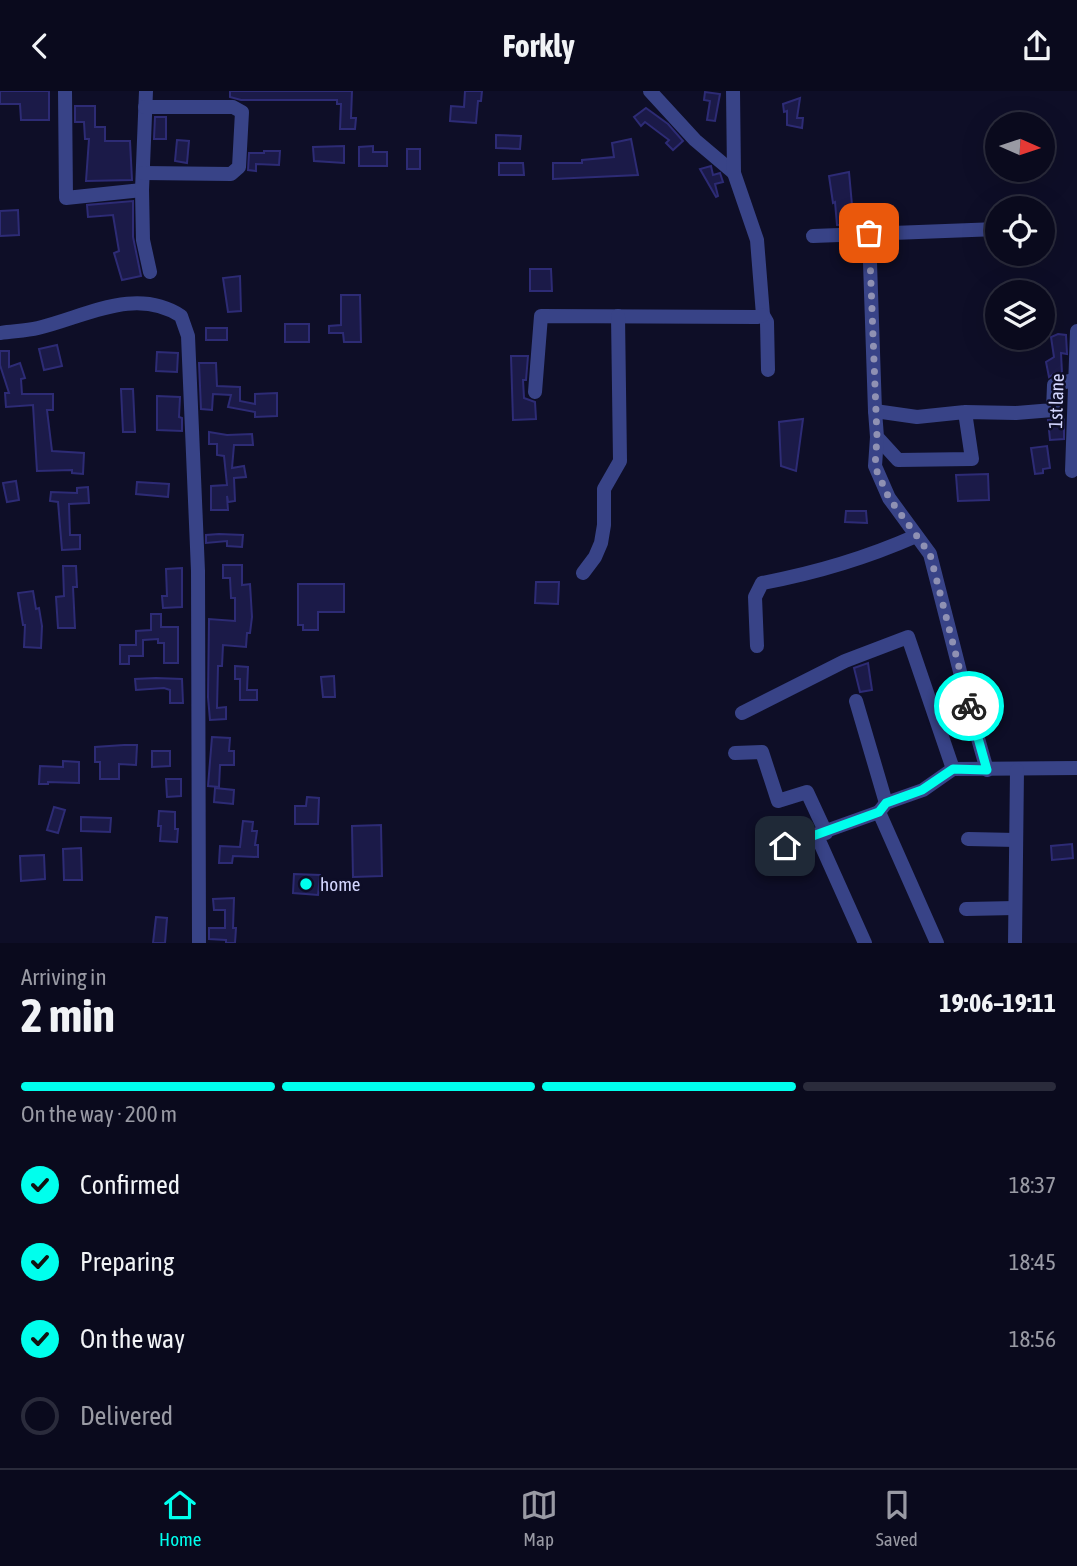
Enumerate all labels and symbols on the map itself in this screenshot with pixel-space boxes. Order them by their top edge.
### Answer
north arrow [985,112,1055,182]
pin [839,203,899,263]
street label: 1st lane [1044,373,1068,429]
courier [934,671,1004,741]
pin [755,816,815,876]
place label: home [320,873,360,895]
marker: home [298,876,314,892]

